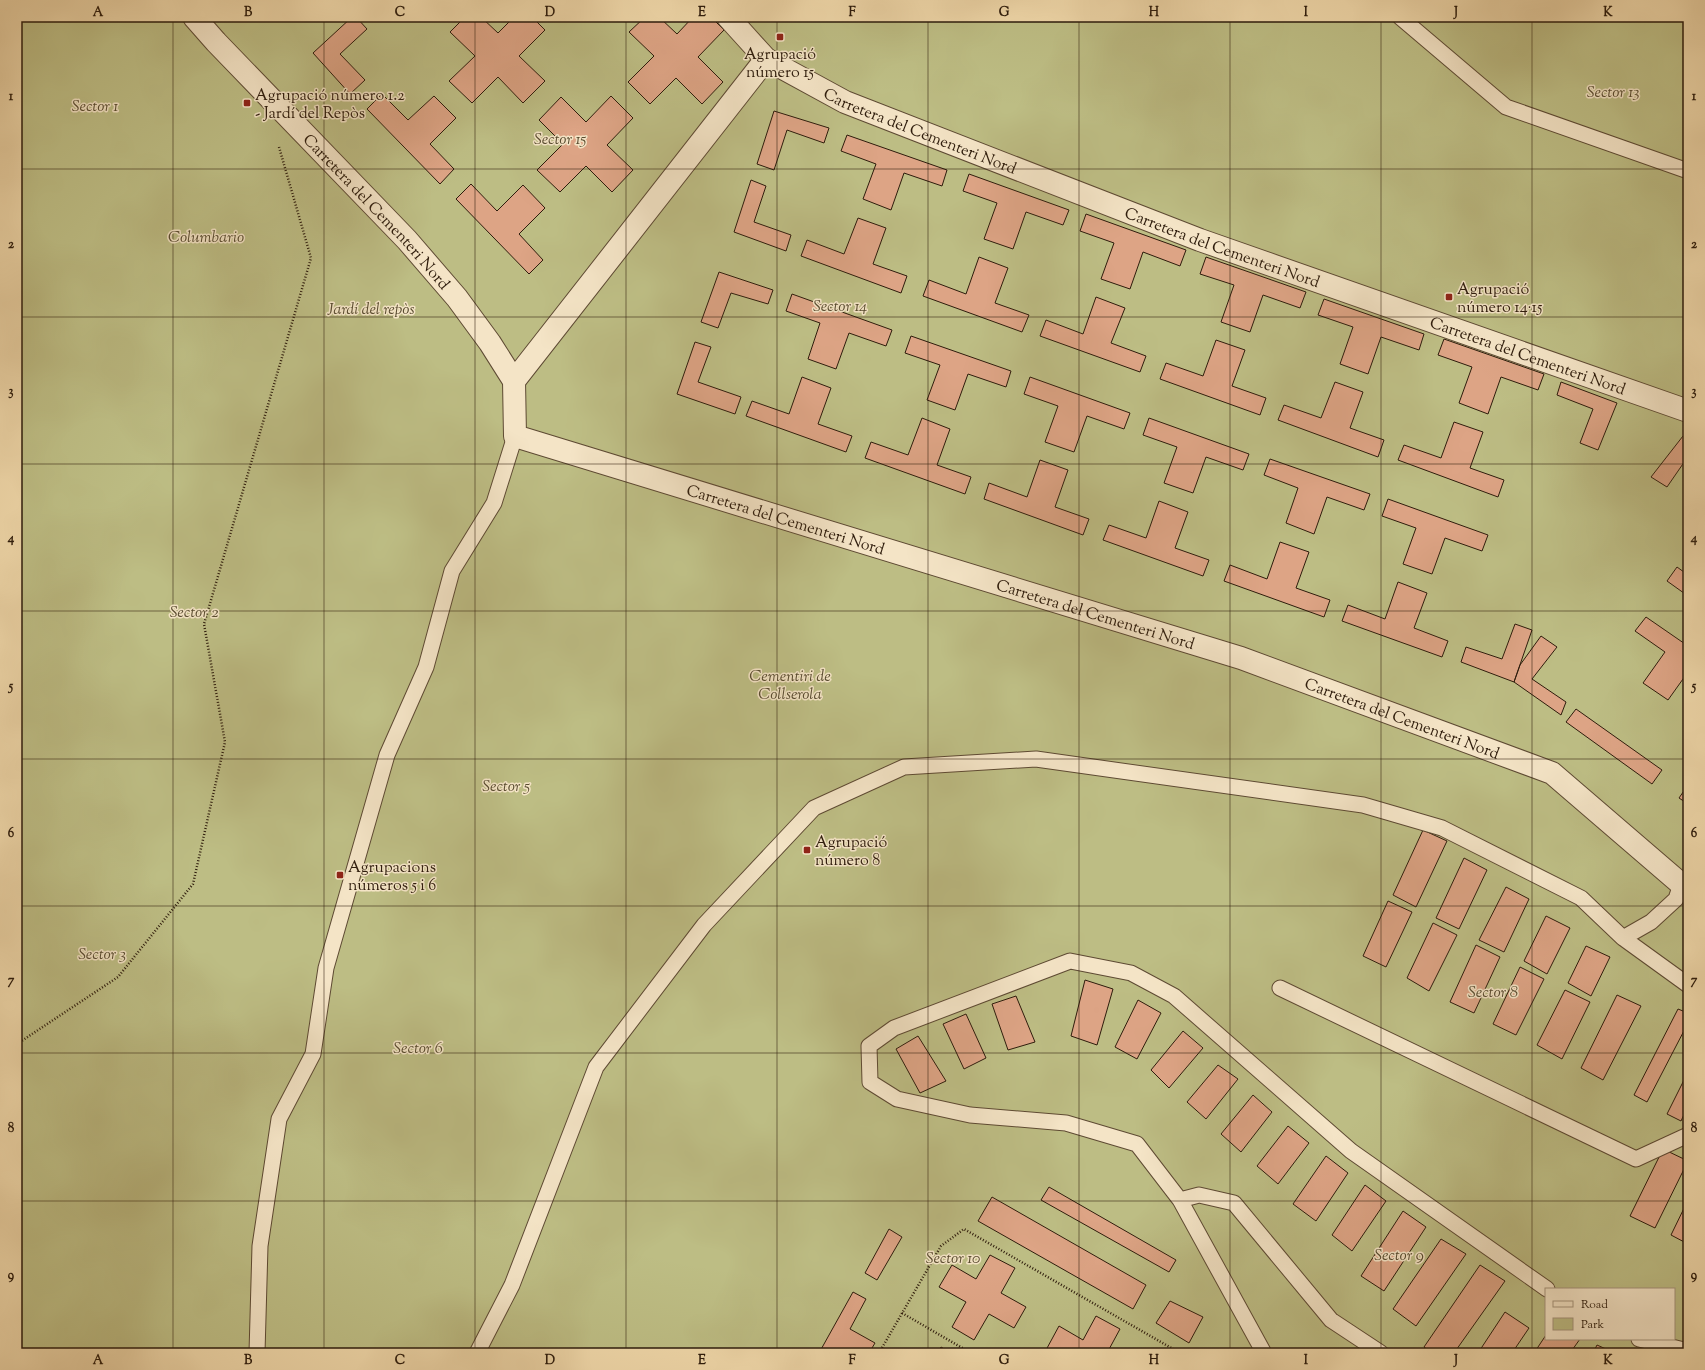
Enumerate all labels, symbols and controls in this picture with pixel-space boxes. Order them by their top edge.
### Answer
text: A [93,4,104,22]
text: B [244,4,253,22]
text: C [395,4,405,22]
text: D [545,4,555,22]
text: E [698,4,706,22]
text: F [848,4,856,22]
text: G [999,4,1010,22]
text: H [1149,4,1160,22]
text: I [1304,4,1309,22]
text: J [1453,4,1458,22]
text: K [1603,4,1613,22]
marker: Agrupació número 15 [775,32,785,42]
place label: Agrupació número 15 [744,44,816,85]
park label: Sector 13 [1587,82,1639,105]
street label: Carretera del Cementeri Nord [818,83,1019,182]
place label: Agrupació número 1.2 - Jardí del Repòs [255,85,405,126]
text: 1 [9,88,14,106]
text: 1 [1692,88,1697,106]
park label: Sector 1 [72,96,118,119]
marker: Agrupació número 1.2 - Jardí del Repòs [242,98,252,108]
park label: Sector 15 [534,129,587,152]
street label: Carretera del Cementeri Nord [297,130,454,296]
street label: Carretera del Cementeri Nord [1121,203,1323,295]
park label: Columbario [168,227,244,250]
text: 2 [8,236,15,254]
text: 2 [1691,236,1698,254]
place label: Agrupació número 14·15 [1457,279,1543,320]
marker: Agrupació número 14·15 [1444,292,1454,302]
park label: Sector 14 [813,296,867,319]
park label: Jardí del repòs [326,299,415,322]
street label: Carretera del Cementeri Nord [1426,312,1628,402]
text: 3 [8,383,14,401]
text: 3 [1691,383,1697,401]
street label: Carretera del Cementeri Nord [683,480,887,562]
text: 4 [7,530,15,548]
text: 4 [1690,530,1698,548]
street label: Carretera del Cementeri Nord [993,575,1197,657]
park label: Sector 2 [170,602,218,625]
park label: Cementiri de Collserola [749,666,831,707]
street label: Carretera del Cementeri Nord [1301,673,1502,767]
text: 5 [8,678,14,696]
text: 5 [1691,678,1697,696]
park label: Sector 5 [482,776,531,799]
text: 6 [8,825,15,843]
text: 6 [1691,825,1698,843]
place label: Agrupació número 8 [815,832,887,873]
marker: Agrupació número 8 [802,845,812,855]
place label: Agrupacions números 5 i 6 [348,857,436,898]
marker: Agrupacions números 5 i 6 [335,870,345,880]
park label: Sector 3 [78,944,126,967]
text: 7 [8,972,15,990]
text: 7 [1691,972,1698,990]
park label: Sector 8 [1468,982,1518,1005]
park label: Sector 6 [393,1038,443,1061]
text: 8 [8,1120,15,1138]
text: 8 [1691,1120,1698,1138]
park label: Sector 9 [1374,1245,1424,1268]
park label: Sector 10 [926,1248,980,1271]
text: 9 [8,1267,15,1285]
text: 9 [1691,1267,1698,1285]
legend [1545,1288,1675,1340]
text: Road [1581,1296,1608,1314]
text: Park [1581,1316,1604,1334]
text: A [93,1352,104,1370]
text: B [244,1352,253,1370]
text: C [395,1352,405,1370]
text: D [545,1352,555,1370]
text: E [698,1352,706,1370]
text: F [848,1352,856,1370]
text: G [999,1352,1010,1370]
text: H [1149,1352,1160,1370]
text: I [1304,1352,1309,1370]
text: J [1453,1352,1458,1370]
text: K [1603,1352,1613,1370]

